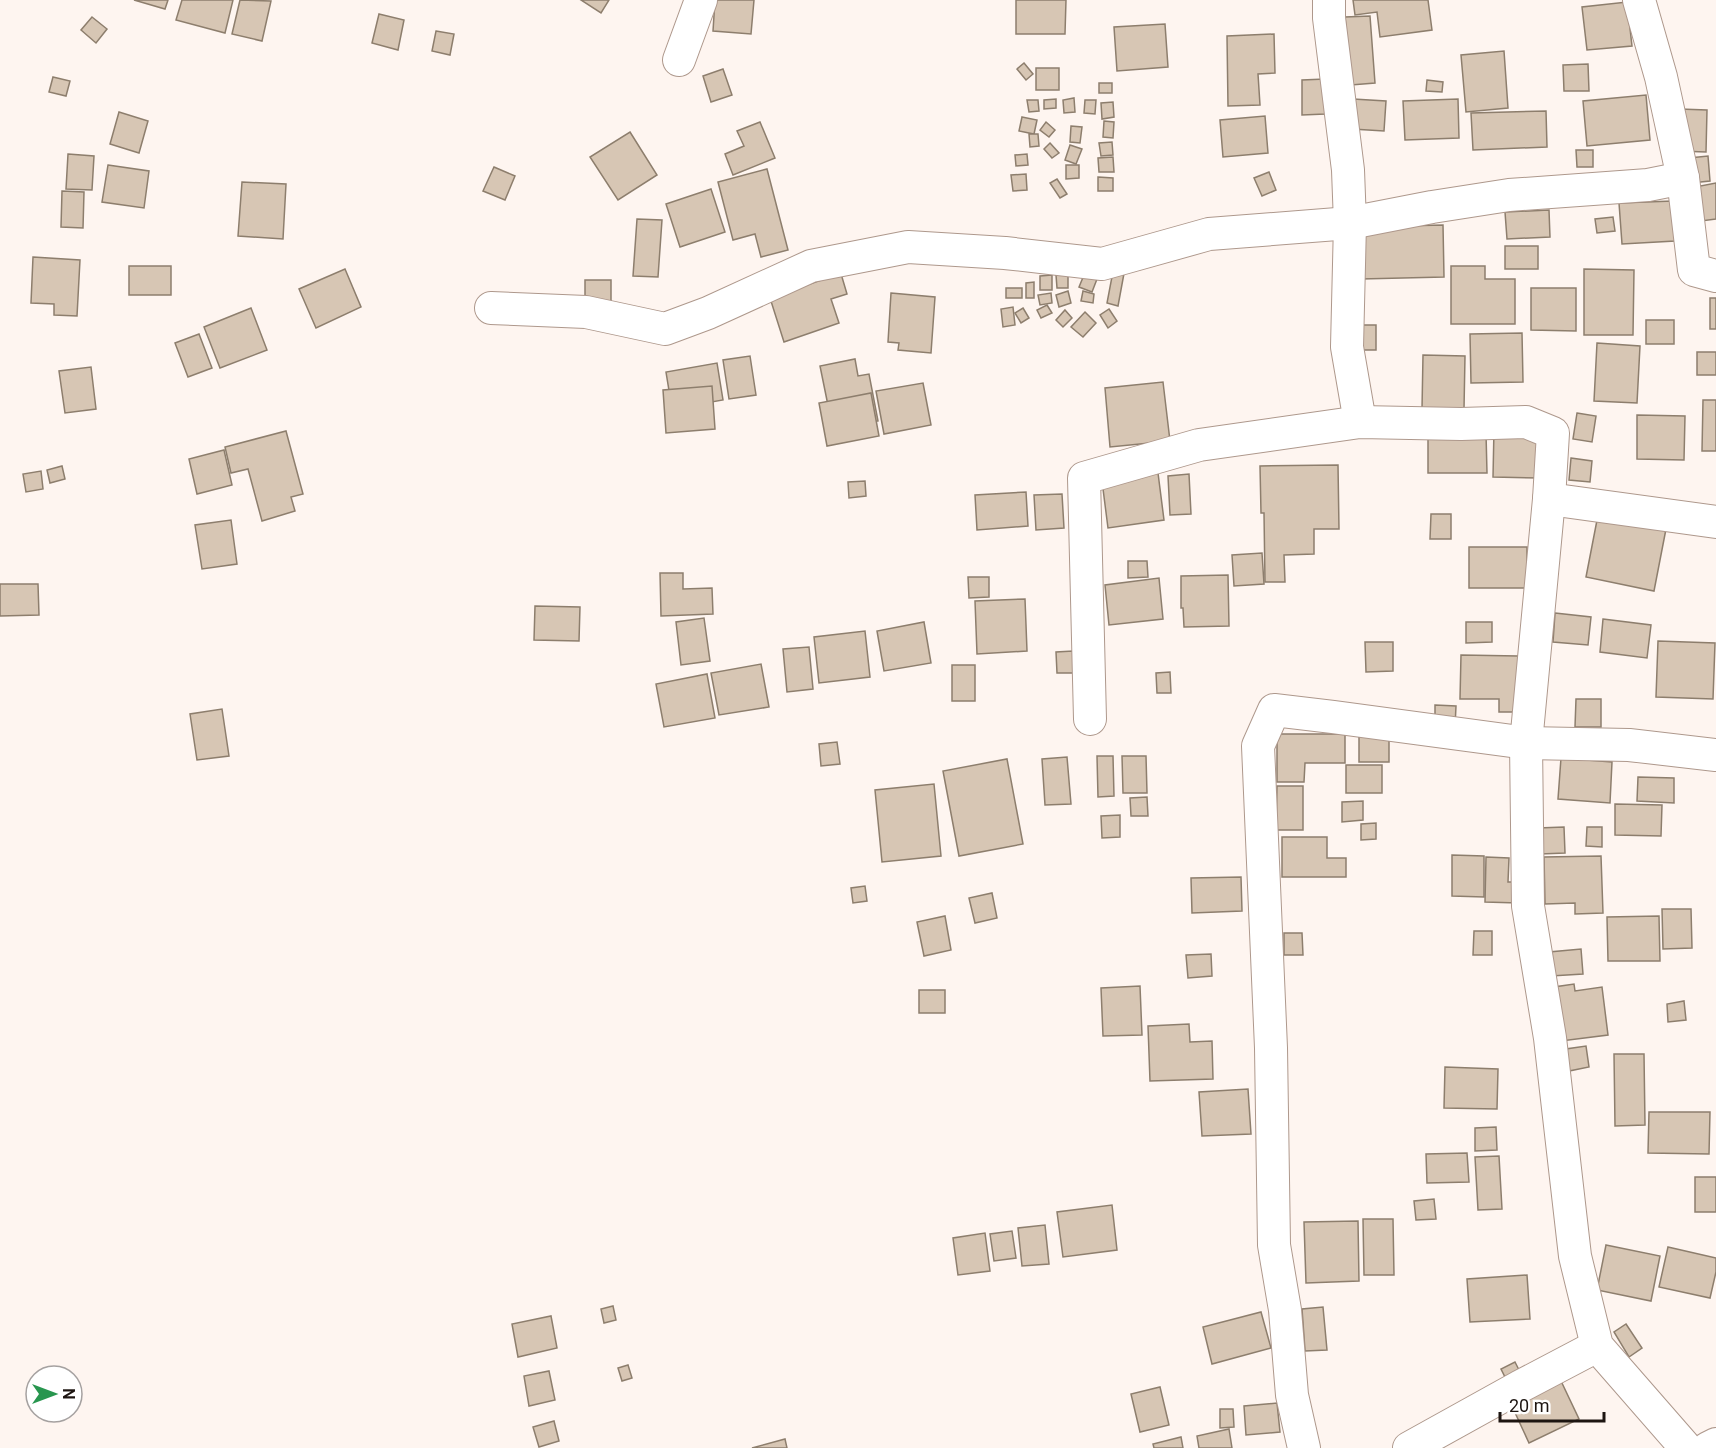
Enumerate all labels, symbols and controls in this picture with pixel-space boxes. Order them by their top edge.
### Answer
north arrow [24,1364,84,1424]
scale bar [1500,1385,1604,1423]
text: N [59,1388,78,1400]
text: 20 m [1509,1395,1549,1416]

